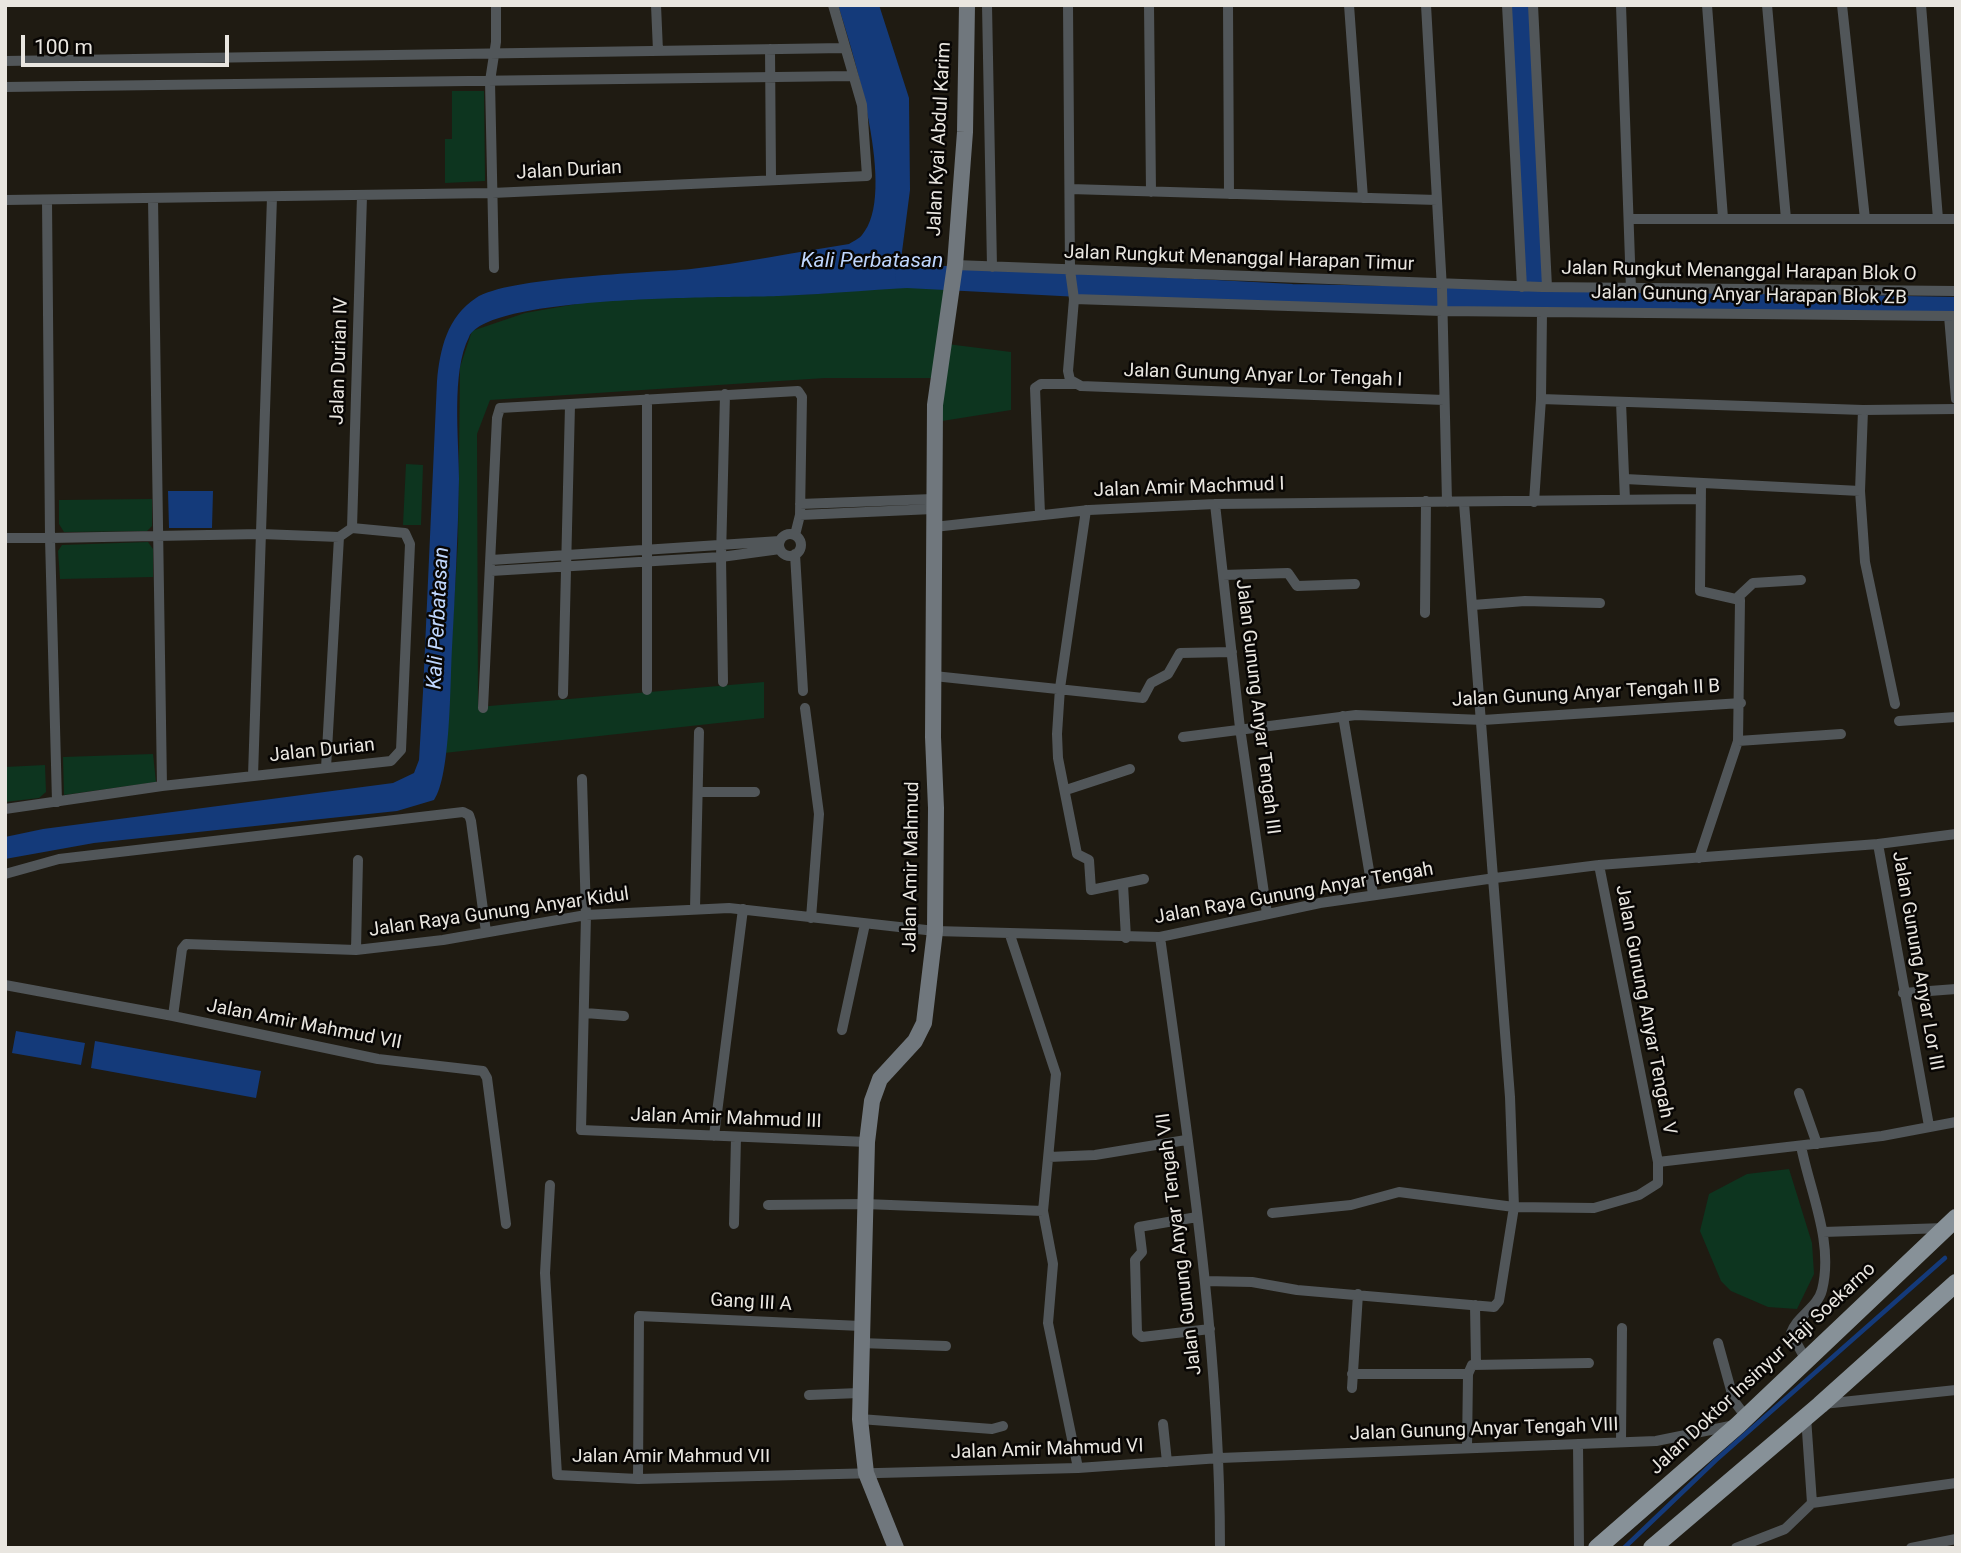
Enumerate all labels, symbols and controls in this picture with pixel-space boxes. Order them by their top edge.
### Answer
scale bar [24,21,233,65]
text: 100 m [34,35,93,59]
street label: Jalan Kyai Abdul Karim [924,41,956,237]
street label: Jalan Durian [516,157,622,185]
street label: Jalan Rungkut Menanggal Harapan Timur [1064,241,1414,277]
water label: Kali Perbatasan [801,249,943,275]
street label: Jalan Rungkut Menanggal Harapan Blok O [1561,257,1917,287]
street label: Jalan Gunung Anyar Harapan Blok ZB [1591,282,1907,310]
street label: Jalan Durian IV [326,297,354,425]
street label: Jalan Gunung Anyar Lor Tengah I [1123,360,1403,392]
street label: Jalan Amir Machmud I [1093,473,1285,503]
water label: Kali Perbatasan [423,546,455,690]
street label: Jalan Gunung Anyar Tengah III [1230,578,1284,836]
street label: Jalan Gunung Anyar Tengah II B [1451,676,1721,712]
street label: Jalan Durian [268,734,376,768]
street label: Jalan Amir Mahmud [899,781,925,953]
street label: Jalan Gunung Anyar Lor III [1886,850,1948,1072]
street label: Jalan Raya Gunung Anyar Tengah [1153,858,1435,930]
street label: Jalan Raya Gunung Anyar Kidul [367,883,631,943]
street label: Jalan Gunung Anyar Tengah V [1610,883,1680,1137]
street label: Jalan Amir Mahmud VII [205,995,403,1055]
street label: Jalan Amir Mahmud III [630,1104,822,1134]
street label: Jalan Gunung Anyar Tengah VII [1153,1112,1207,1376]
street label: Jalan Doktor Insinyur Haji Soekarno [1645,1258,1881,1480]
street label: Gang III A [710,1289,792,1317]
street label: Jalan Gunung Anyar Tengah VIII [1349,1414,1619,1446]
street label: Jalan Amir Mahmud VI [950,1435,1144,1465]
street label: Jalan Amir Mahmud VII [572,1446,770,1468]

